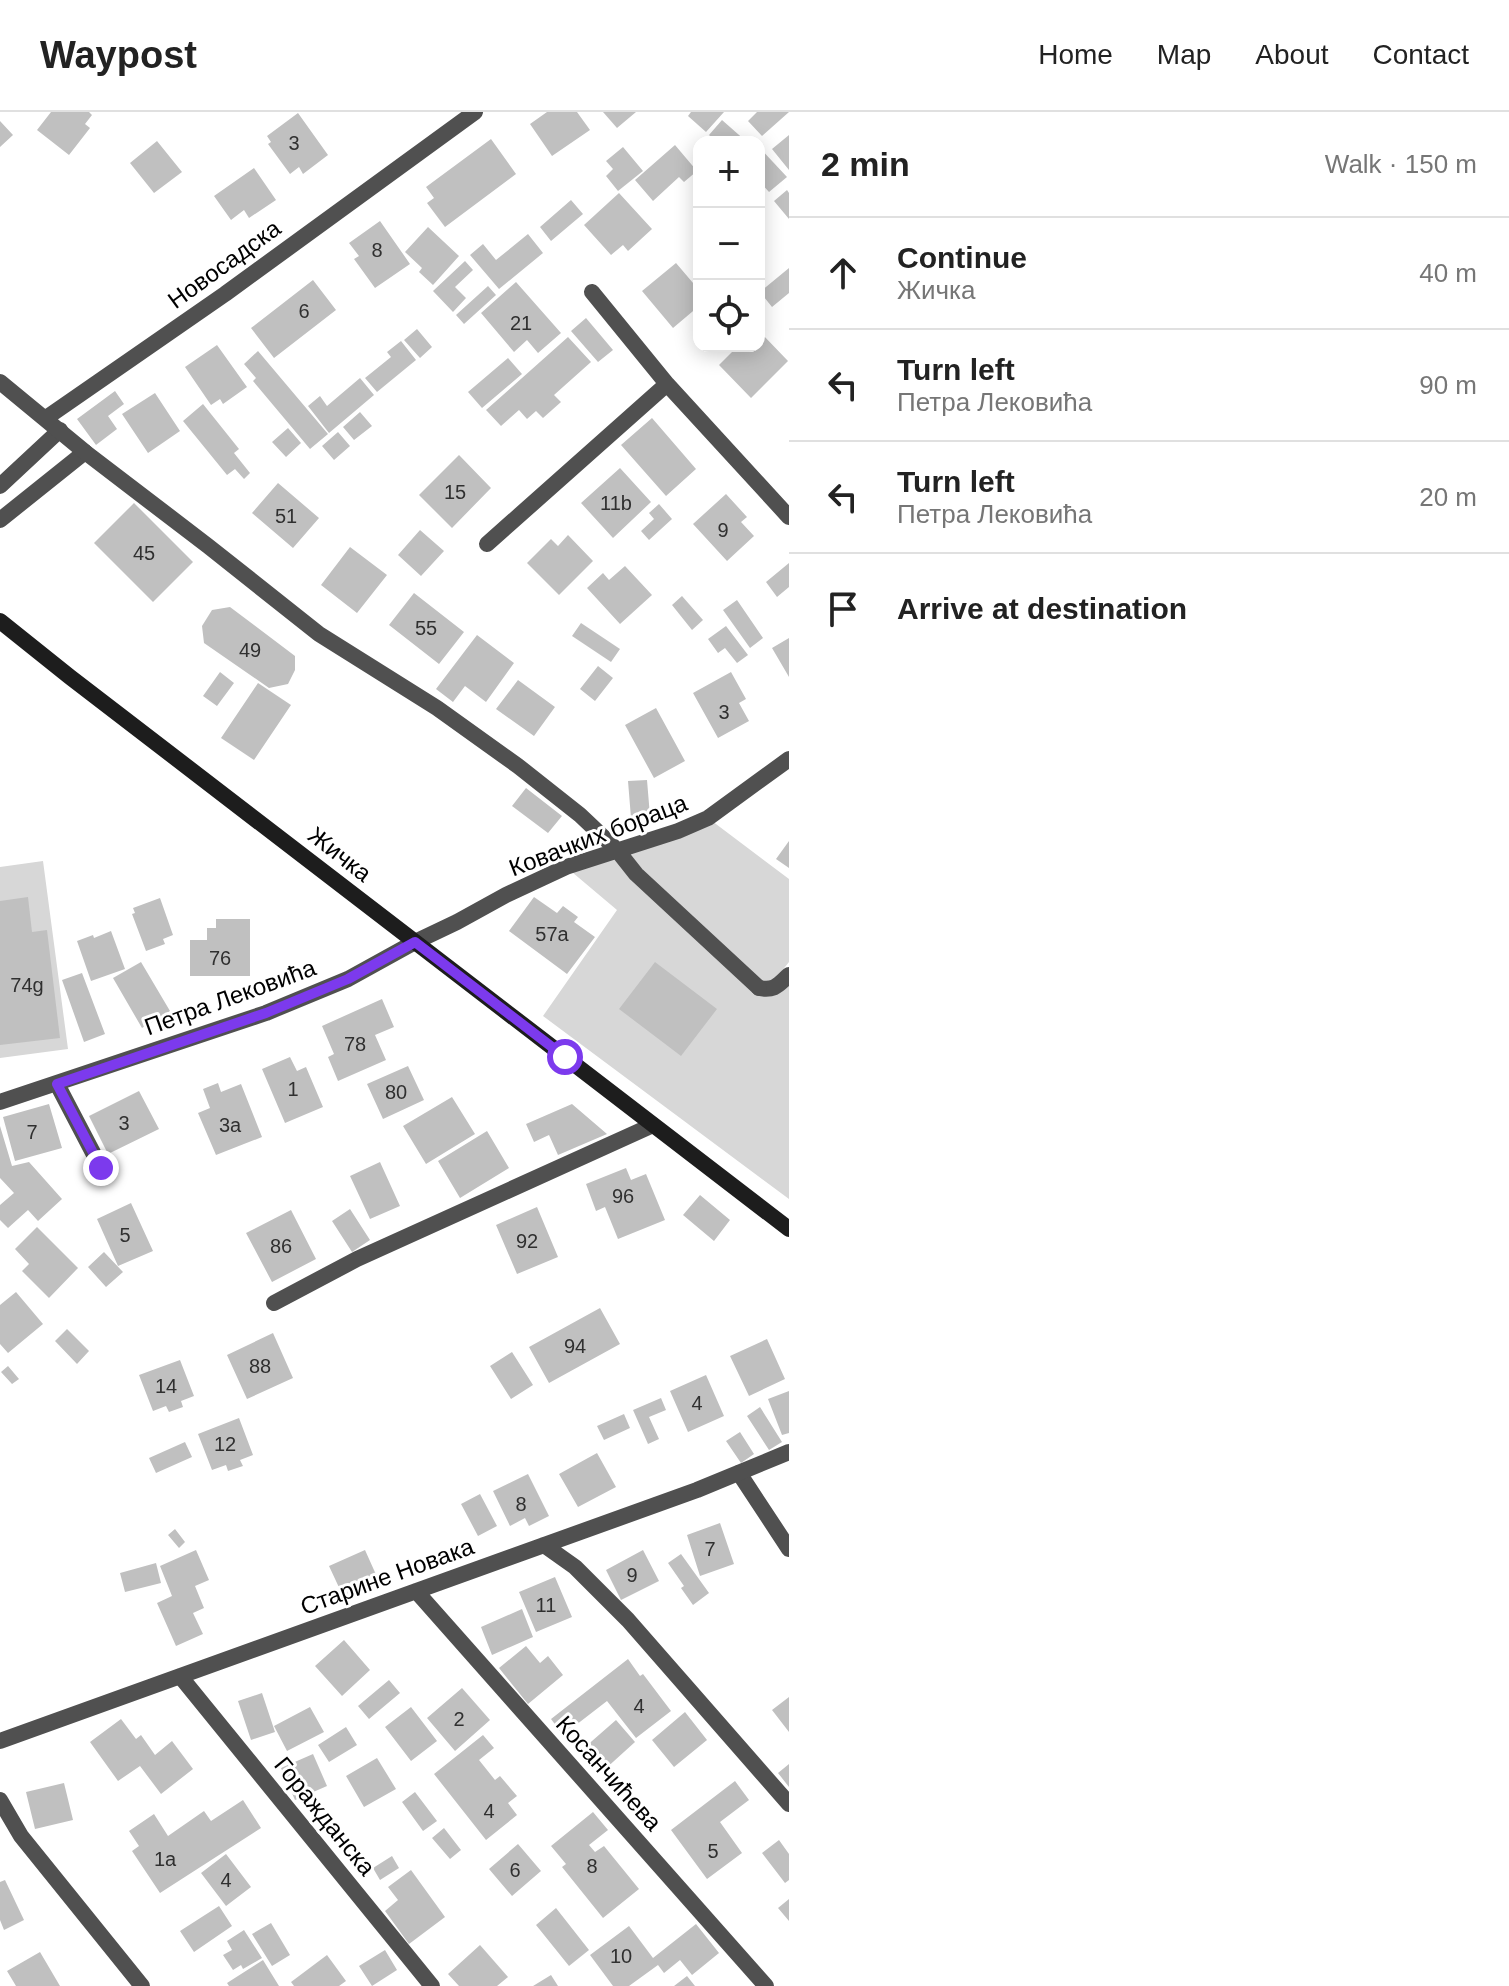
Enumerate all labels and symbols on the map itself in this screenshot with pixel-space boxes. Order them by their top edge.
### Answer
house number: 3 [288,132,300,154]
street label: Новосадска [163,214,286,314]
house number: 8 [371,239,383,261]
house number: 6 [298,300,310,322]
house number: 21 [510,312,532,334]
house number: 15 [444,481,466,503]
house number: 11b [600,492,632,514]
house number: 51 [275,505,297,527]
house number: 9 [717,519,729,541]
house number: 45 [133,542,155,564]
house number: 55 [415,617,437,639]
house number: 49 [239,639,261,661]
house number: 3 [718,701,730,723]
street label: Ковачких бораца [505,788,691,881]
street label: Жичка [303,821,377,887]
house number: 57a [535,923,570,945]
house number: 76 [209,947,231,969]
street label: Петра Лековића [141,953,320,1041]
house number: 74g [10,974,44,996]
house number: 78 [344,1033,366,1055]
route start [547,1039,583,1075]
house number: 1 [287,1078,299,1100]
house number: 80 [385,1081,407,1103]
house number: 3 [118,1112,130,1134]
house number: 3a [219,1114,242,1136]
house number: 7 [26,1121,38,1143]
route end [83,1150,119,1186]
house number: 96 [612,1185,634,1207]
house number: 5 [119,1224,131,1246]
house number: 92 [516,1230,538,1252]
house number: 86 [270,1235,292,1257]
house number: 94 [564,1335,586,1357]
house number: 88 [249,1355,271,1377]
house number: 14 [155,1375,177,1397]
house number: 4 [691,1392,703,1414]
house number: 12 [214,1433,236,1455]
house number: 8 [515,1493,527,1515]
street label: Старине Новака [297,1532,478,1620]
house number: 7 [704,1538,716,1560]
house number: 9 [626,1564,638,1586]
house number: 11 [536,1594,556,1616]
house number: 4 [633,1695,645,1717]
house number: 2 [453,1708,465,1730]
street label: Косанчићева [551,1710,668,1836]
street label: Горажданска [269,1751,381,1881]
house number: 4 [483,1800,495,1822]
house number: 5 [707,1840,719,1862]
house number: 1a [154,1848,177,1870]
house number: 8 [586,1855,598,1877]
house number: 6 [509,1859,521,1881]
house number: 4 [220,1869,232,1891]
house number: 10 [610,1945,632,1967]

